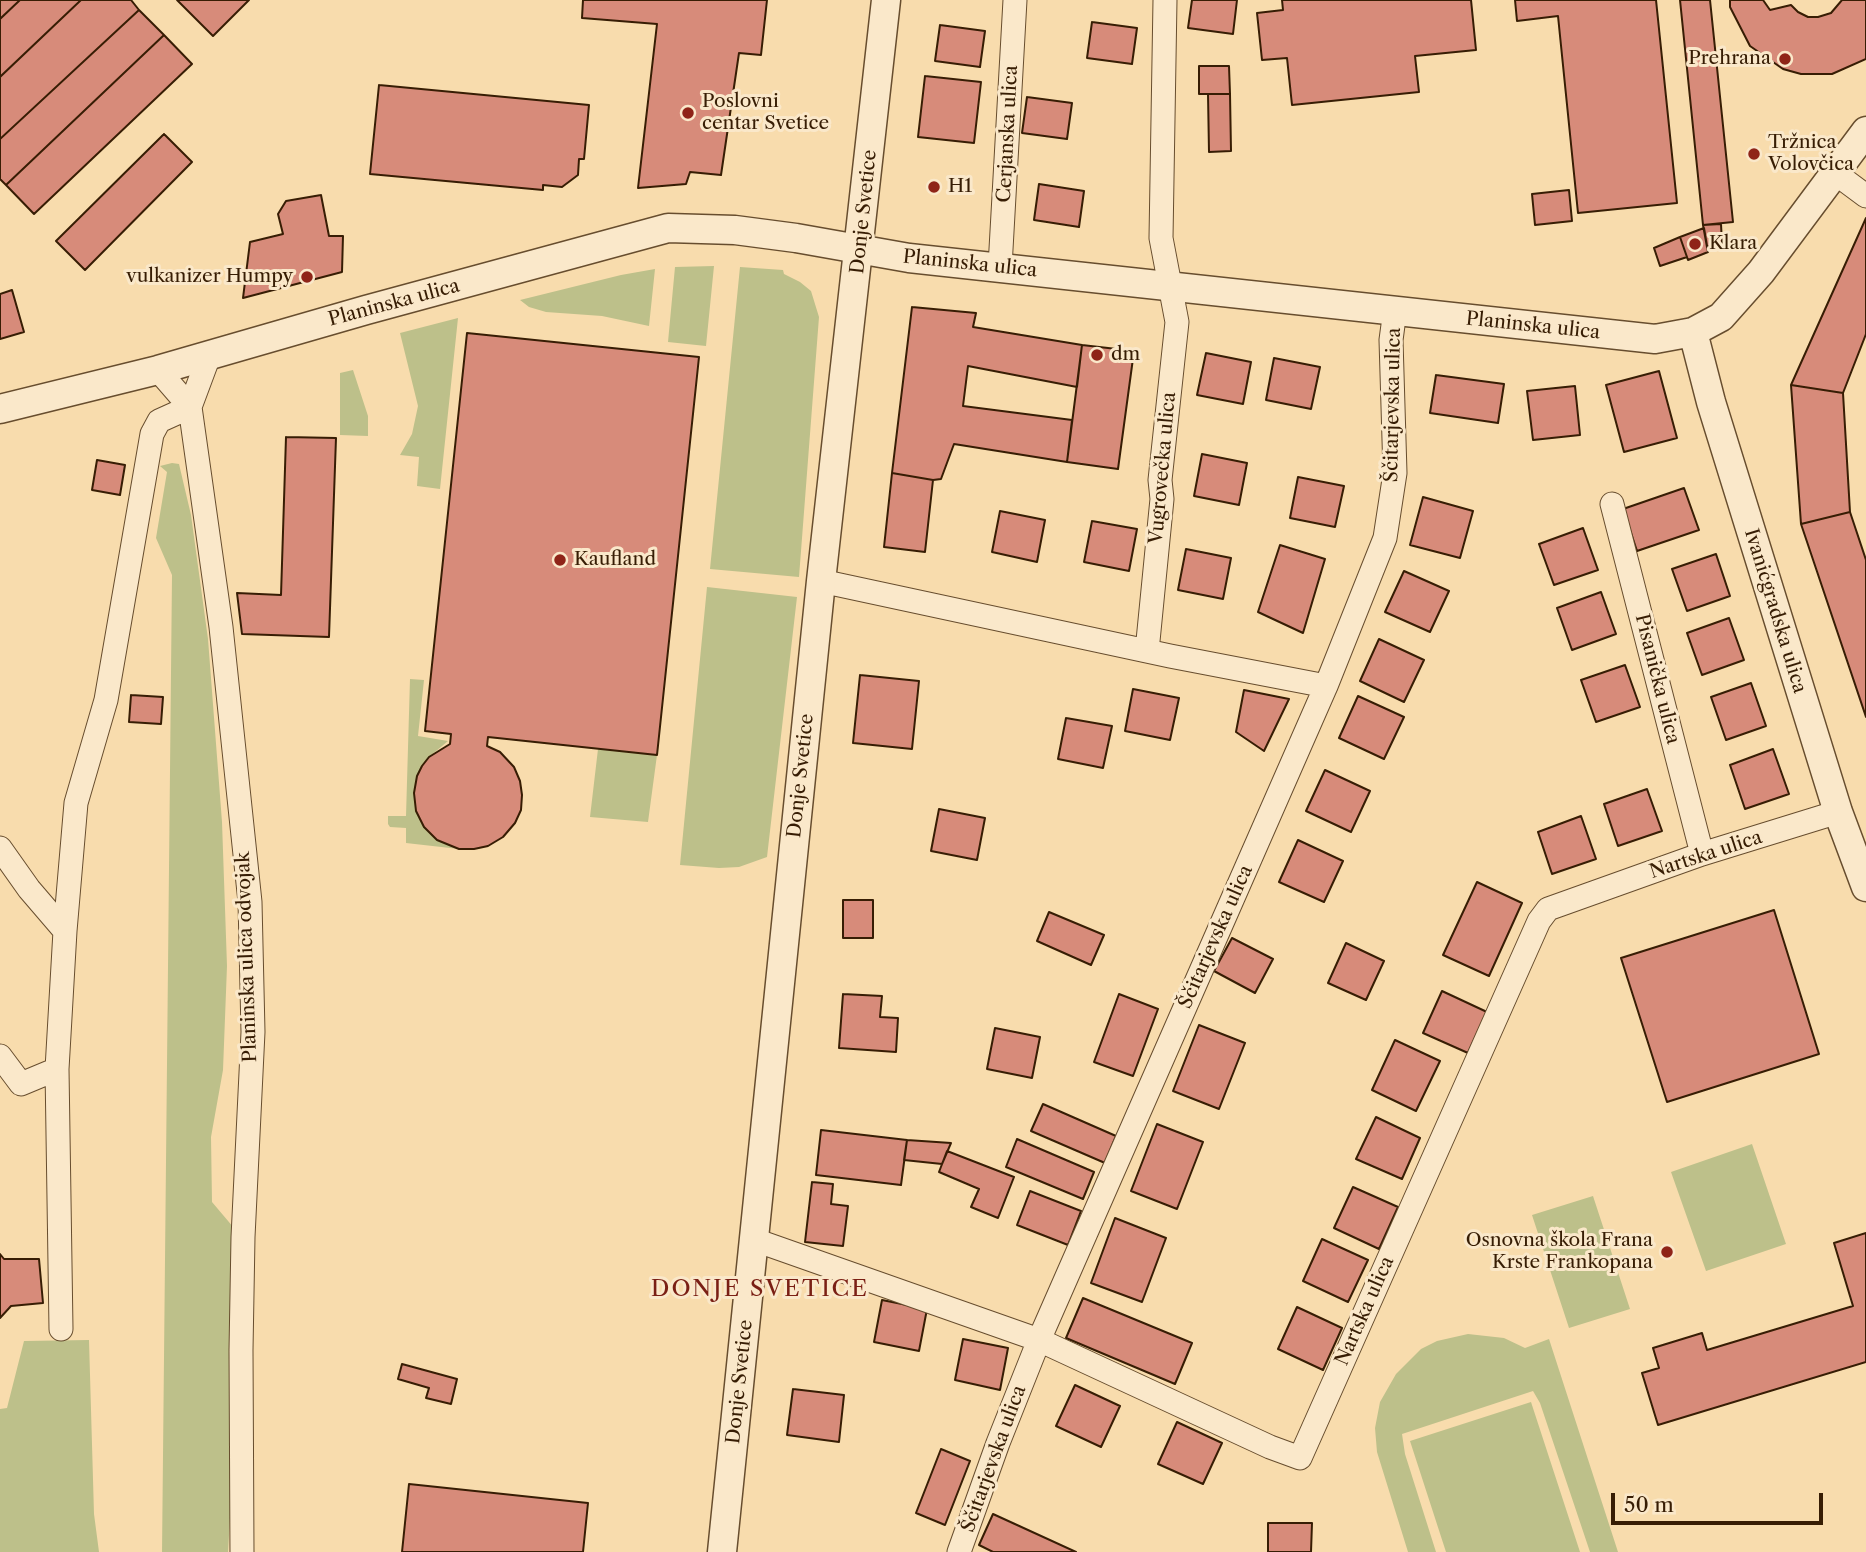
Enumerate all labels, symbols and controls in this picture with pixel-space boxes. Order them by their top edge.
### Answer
place label: Prehrana [1688,48,1771,70]
marker: Prehrana [1777,51,1793,67]
street label: Cerjanska ulica [993,65,1023,203]
place label: Poslovni centar Svetice [702,91,829,135]
marker: Poslovni centar Svetice [680,105,696,121]
place label: Tržnica Volovčica [1768,132,1854,176]
marker: Tržnica Volovčica [1746,146,1762,162]
street label: Donje Svetice [846,149,882,275]
place label: H1 [948,176,972,198]
marker: H1 [926,179,942,195]
place label: Klara [1709,233,1757,255]
marker: Klara [1687,236,1703,252]
street label: Planinska ulica [902,246,1038,282]
place label: vulkanizer Humpy [126,266,293,288]
marker: vulkanizer Humpy [299,269,315,285]
street label: Planinska ulica [326,275,462,331]
street label: Planinska ulica [1465,308,1601,344]
street label: Ščitarjevska ulica [1380,327,1406,483]
place label: dm [1111,344,1140,366]
marker: dm [1089,347,1105,363]
street label: Vugrovečka ulica [1145,391,1181,545]
street label: Ivanićgradska ulica [1739,526,1811,696]
place label: Kaufland [574,549,656,571]
marker: Kaufland [552,552,568,568]
street label: Pisanička ulica [1630,612,1684,746]
street label: Donje Svetice [783,713,819,839]
street label: Nartska ulica [1647,826,1765,884]
street label: Planinska ulica odvojak [232,851,262,1063]
street label: Ščitarjevska ulica [1174,862,1258,1012]
place label: Osnovna škola Frana Krste Frankopana [1466,1230,1653,1274]
marker: Osnovna škola Frana Krste Frankopana [1659,1244,1675,1260]
street label: Nartska ulica [1331,1253,1399,1369]
district label: DONJE SVETICE [652,1275,868,1303]
street label: Donje Svetice [722,1319,758,1445]
street label: Ščitarjevska ulica [957,1382,1031,1536]
scale bar [1614,1478,1826,1522]
text: 50 m [1624,1492,1674,1517]

